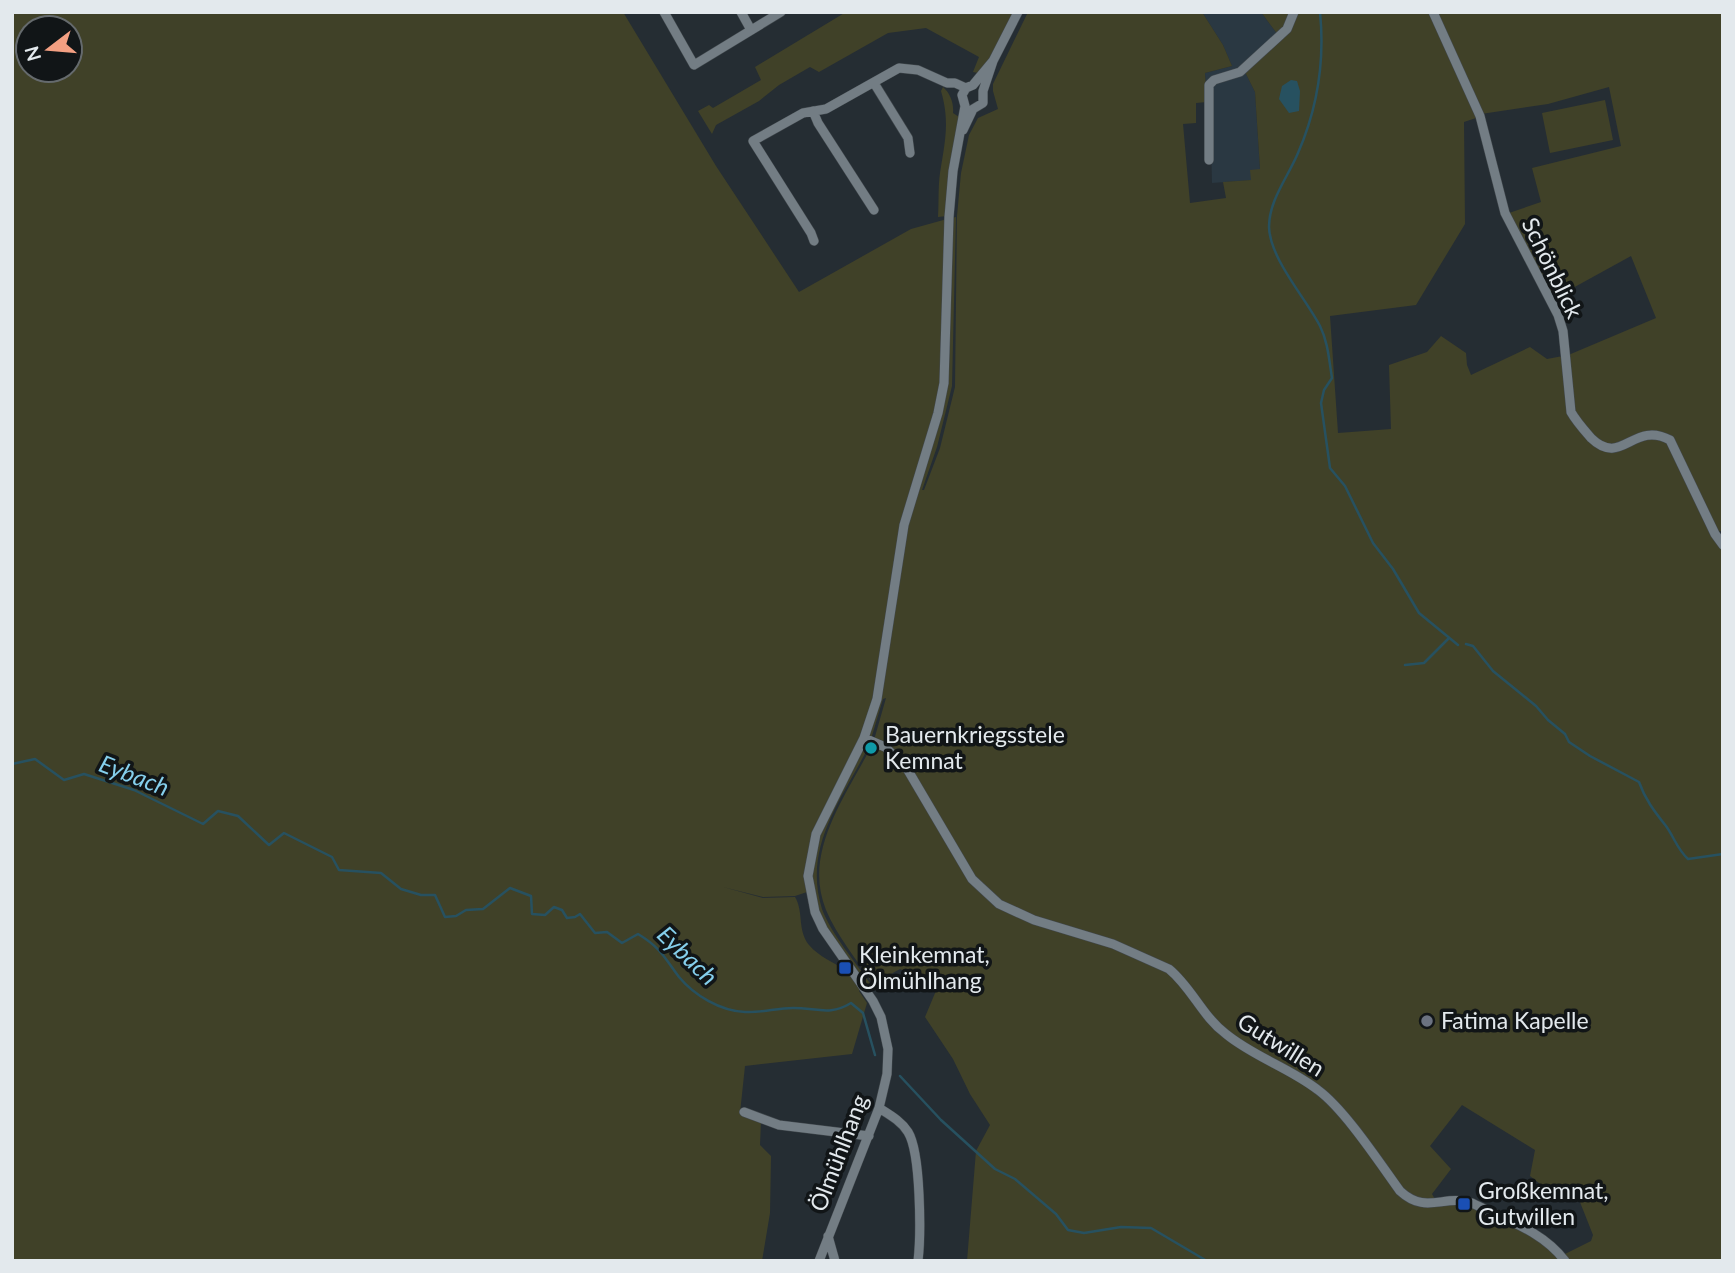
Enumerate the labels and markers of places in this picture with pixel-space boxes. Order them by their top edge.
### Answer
place label: Bauernkriegsstele Kemnat [885,720,1065,774]
marker: Bauernkriegsstele Kemnat [863,740,879,756]
place label: Kleinkemnat, Ölmühlhang [859,940,990,994]
marker: Kleinkemnat, Ölmühlhang [837,960,853,976]
place label: Fatima Kapelle [1441,1006,1589,1034]
marker: Fatima Kapelle [1419,1013,1435,1029]
place label: Großkemnat, Gutwillen [1478,1176,1609,1230]
marker: Großkemnat, Gutwillen [1456,1196,1472,1212]

